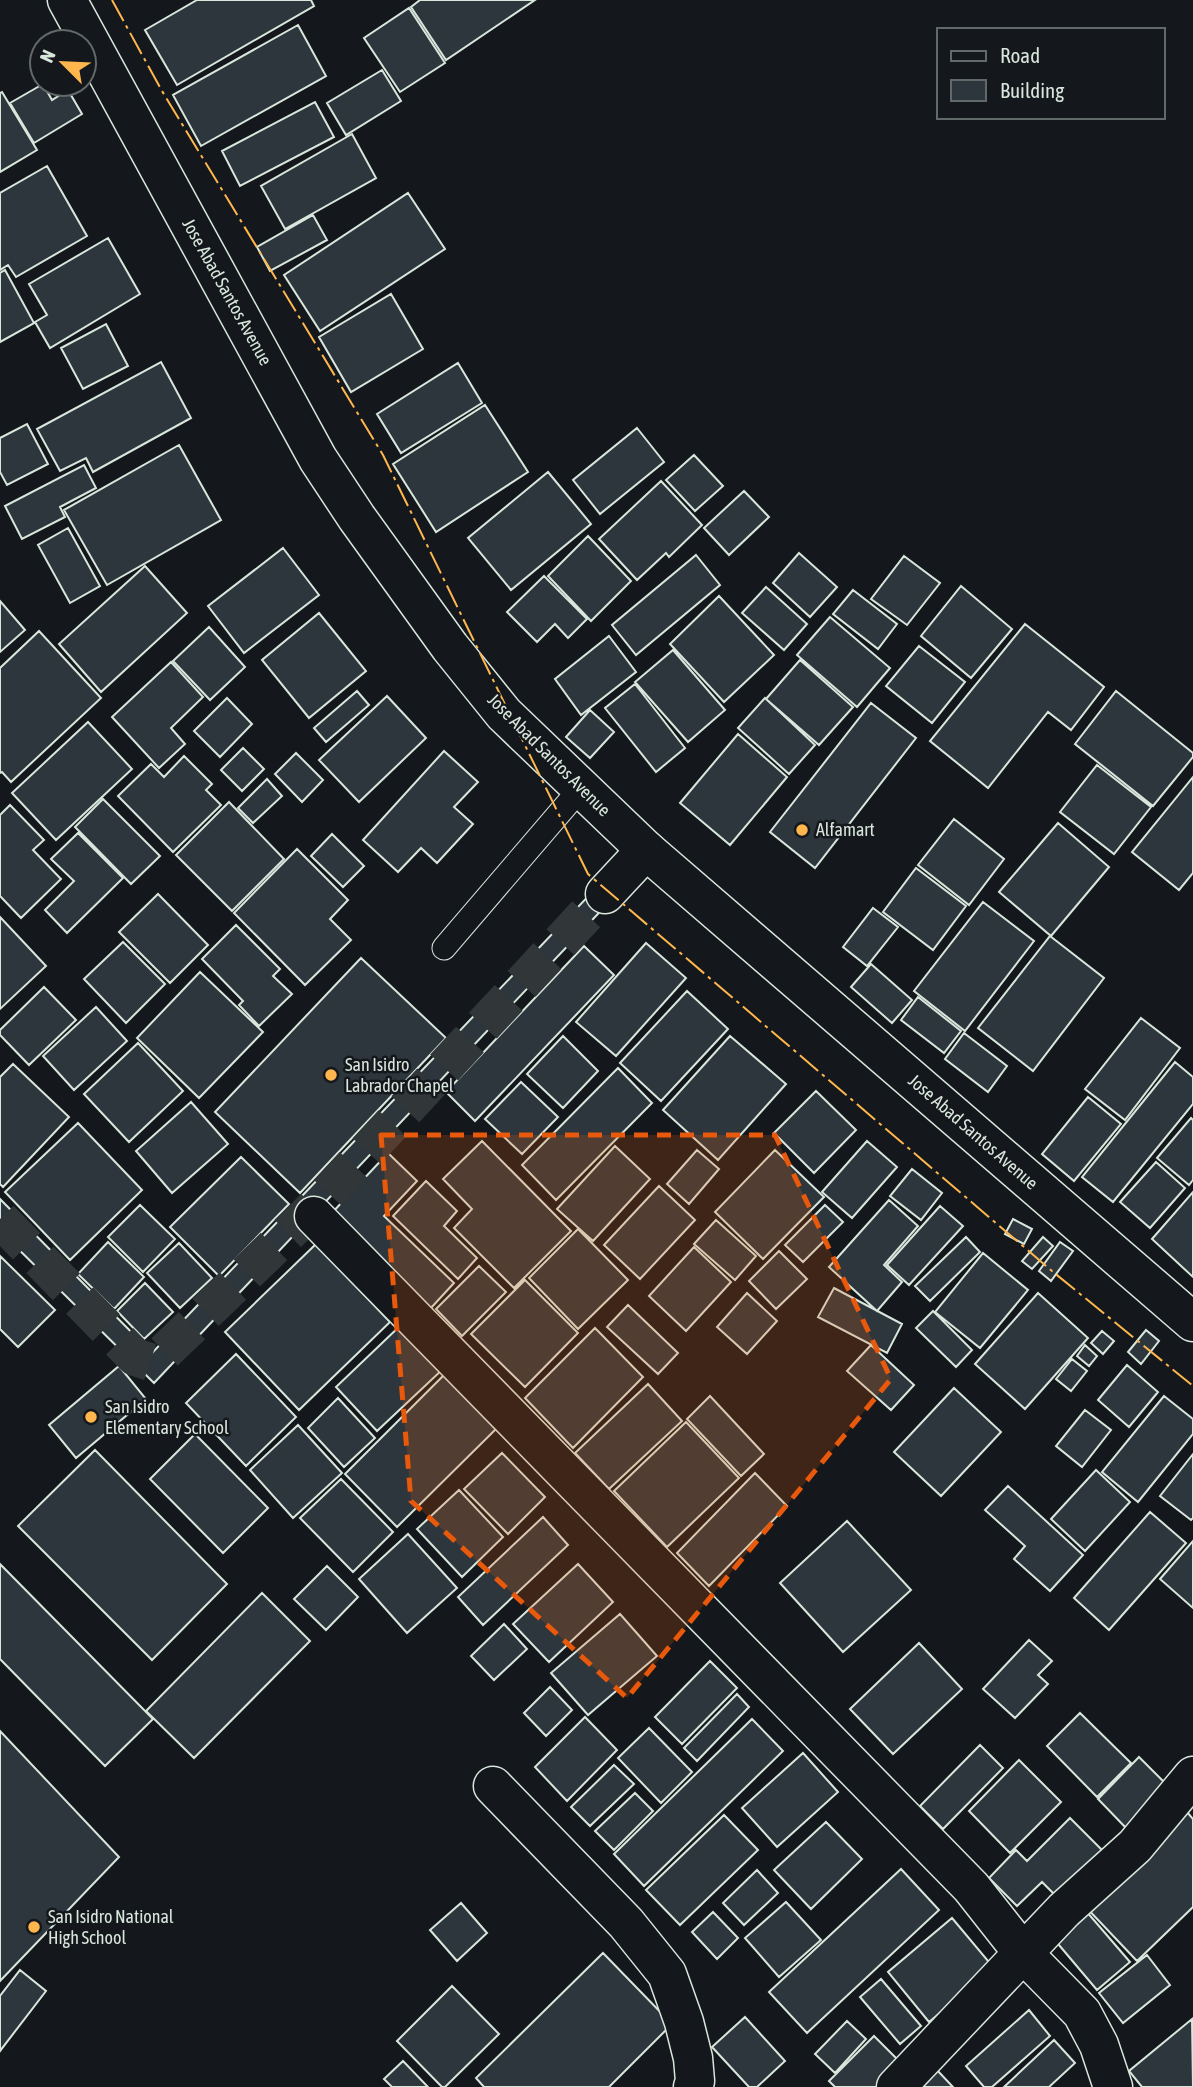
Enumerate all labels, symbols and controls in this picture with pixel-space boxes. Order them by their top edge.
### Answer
north arrow [28,28,98,98]
legend [937,28,1165,119]
text: Road [1000,43,1040,67]
text: N [35,46,60,66]
text: Building [1000,78,1064,102]
street label: Jose Abad Santos Avenue [178,215,277,369]
street label: Jose Abad Santos Avenue [484,689,615,820]
place label: Alfamart [816,819,875,840]
marker: Alfamart [794,822,810,838]
place label: San Isidro Labrador Chapel [345,1054,454,1096]
marker: San Isidro Labrador Chapel [323,1067,339,1083]
street label: Jose Abad Santos Avenue [904,1070,1042,1194]
place label: San Isidro Elementary School [105,1396,229,1438]
marker: San Isidro Elementary School [83,1409,99,1425]
place label: San Isidro National High School [48,1906,174,1948]
marker: San Isidro National High School [26,1919,42,1935]

